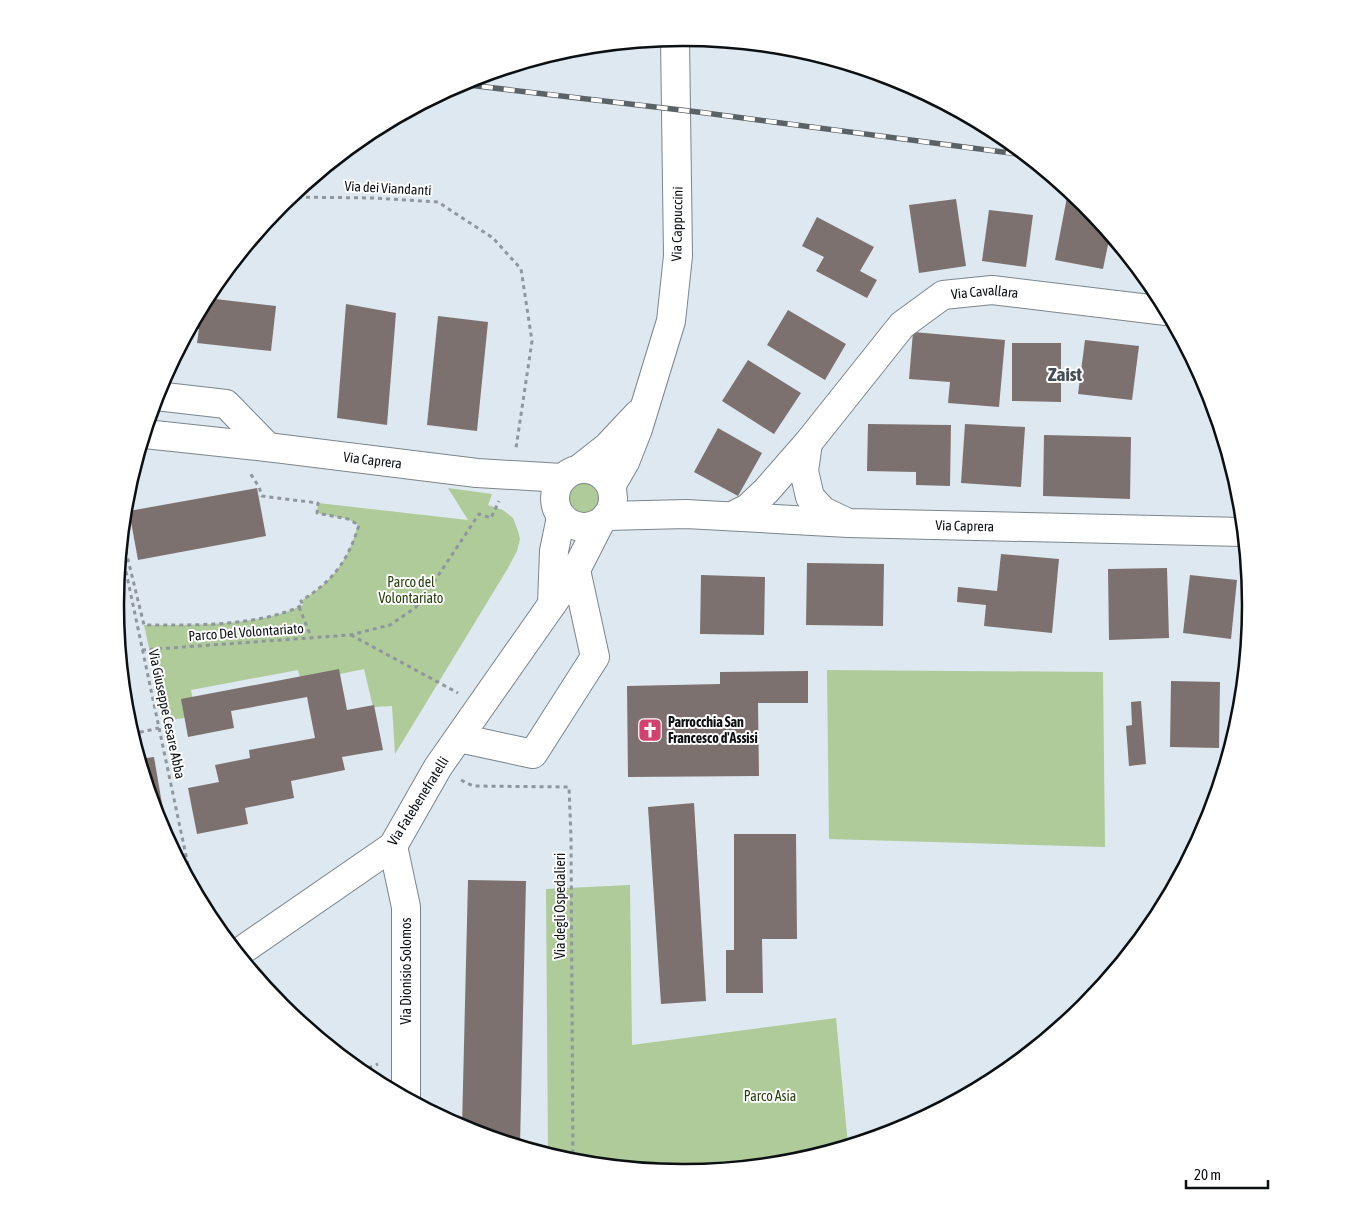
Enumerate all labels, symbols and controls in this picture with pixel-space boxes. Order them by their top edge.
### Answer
street label: Via dei Viandanti [344,178,432,198]
street label: Via Cappuccini [668,186,686,262]
street label: Via Cavallara [950,282,1019,302]
district label: Zaist [1048,363,1082,385]
street label: Via Caprera [342,449,403,472]
street label: Via Caprera [935,517,994,534]
park label: Parco del Volontariato [379,574,443,606]
street label: Parco Del Volontariato [188,620,304,644]
street label: Via Giuseppe Cesare Abba [145,648,189,780]
place label: Parrocchia San Francesco d'Assisi [668,714,758,746]
church icon: Parrocchia San Francesco d'Assisi [637,717,663,743]
street label: Via Fatebenefratelli [384,754,452,848]
street label: Via degli Ospedalieri [552,853,568,959]
street label: Via Dionisio Solomos [398,917,414,1025]
park label: Parco Asia [744,1088,796,1104]
scale bar [1186,1158,1268,1190]
text: 20 m [1194,1166,1221,1183]

